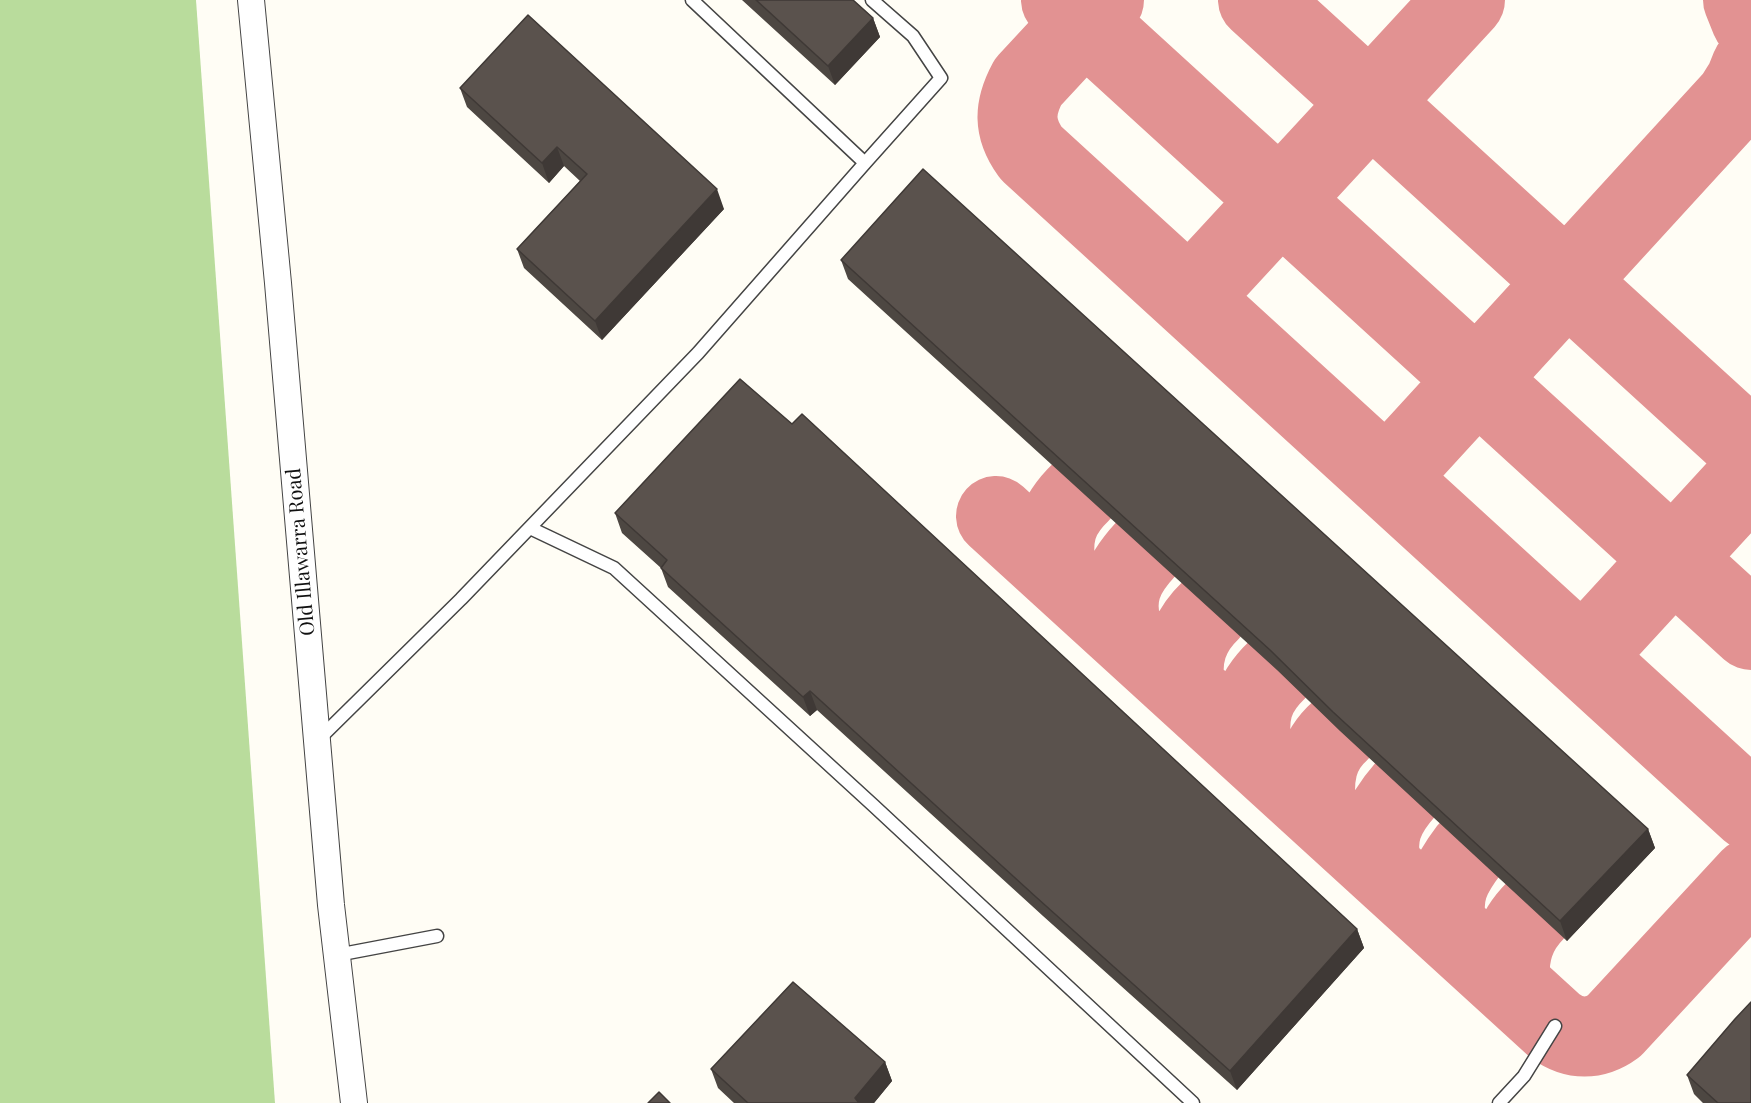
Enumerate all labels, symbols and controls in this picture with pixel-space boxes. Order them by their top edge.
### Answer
street label: Old Illawarra Road [282,467,320,637]

